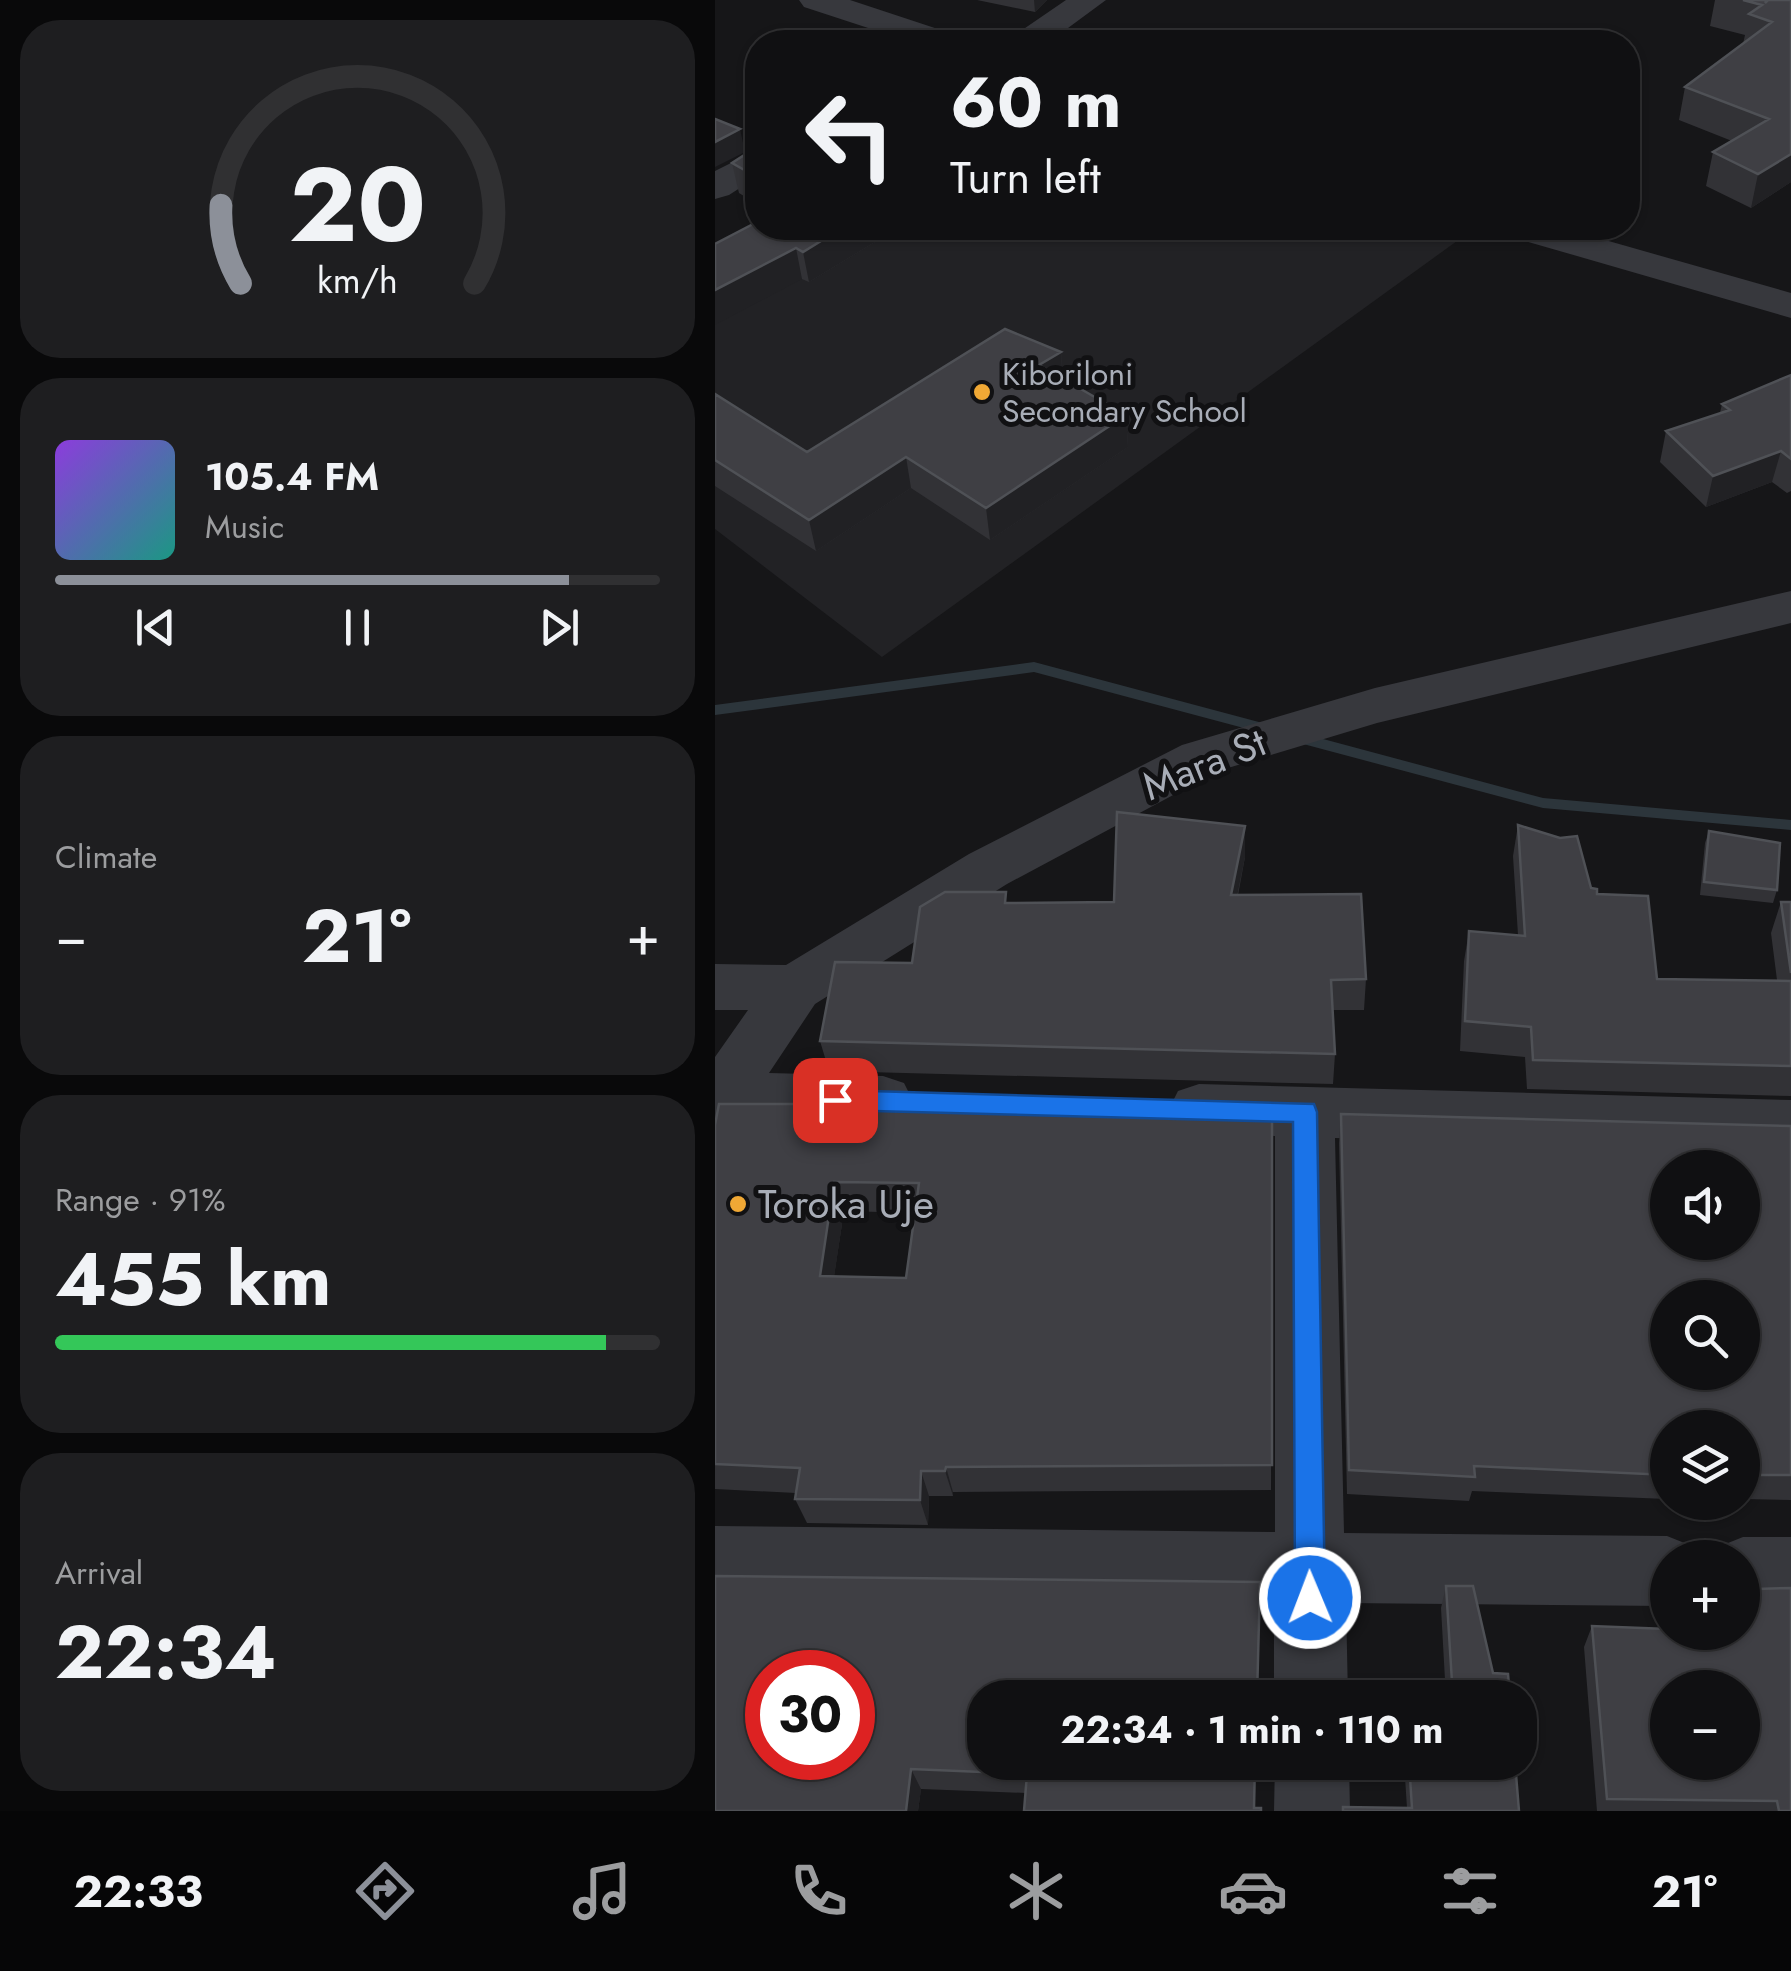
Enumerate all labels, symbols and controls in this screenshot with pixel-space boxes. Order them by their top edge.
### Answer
text: 60 m [950,52,1122,153]
icon: left [785,70,915,200]
text: 20 [289,130,426,280]
text: Turn left [950,145,1101,210]
text: km/h [317,255,398,306]
place label: Kiboriloni Secondary School [1002,351,1247,434]
marker: Kiboriloni Secondary School [971,381,993,403]
text: 105.4 FM [205,449,379,504]
text: Music [205,504,284,550]
icon: previous [128,600,183,655]
icon: pause [330,600,385,655]
icon: next [532,600,587,655]
street label: Mara St [1134,713,1275,815]
text: Climate [55,834,157,880]
text: 21° [302,882,412,990]
text: − [55,896,87,976]
text: + [626,896,660,976]
pin [793,1058,878,1143]
icon: arrive [808,1073,863,1128]
map controls [1650,1150,1760,1780]
button: sound [1650,1150,1760,1260]
place label: Toroka Uje [758,1175,934,1233]
text: Range · 91% [55,1177,226,1223]
marker: Toroka Uje [727,1193,749,1215]
text: 455 km [55,1225,331,1333]
button: search [1650,1280,1760,1390]
button: layers [1650,1410,1760,1520]
button: + [1650,1540,1760,1650]
position arrow [1258,1546,1362,1650]
text: Arrival [55,1550,143,1596]
text: 22:34 [55,1598,276,1706]
speed limit sign: 30 [745,1650,875,1780]
button: − [1650,1670,1760,1780]
text: 22:34 · 1 min · 110 m [1061,1702,1443,1757]
icon: directions [350,1856,420,1926]
icon: music [567,1856,637,1926]
icon: phone [784,1856,854,1926]
icon: climate [1001,1856,1071,1926]
icon: car [1218,1856,1288,1926]
icon: filters [1435,1856,1505,1926]
text: 22:33 [73,1859,203,1924]
text: 21° [1652,1859,1717,1924]

